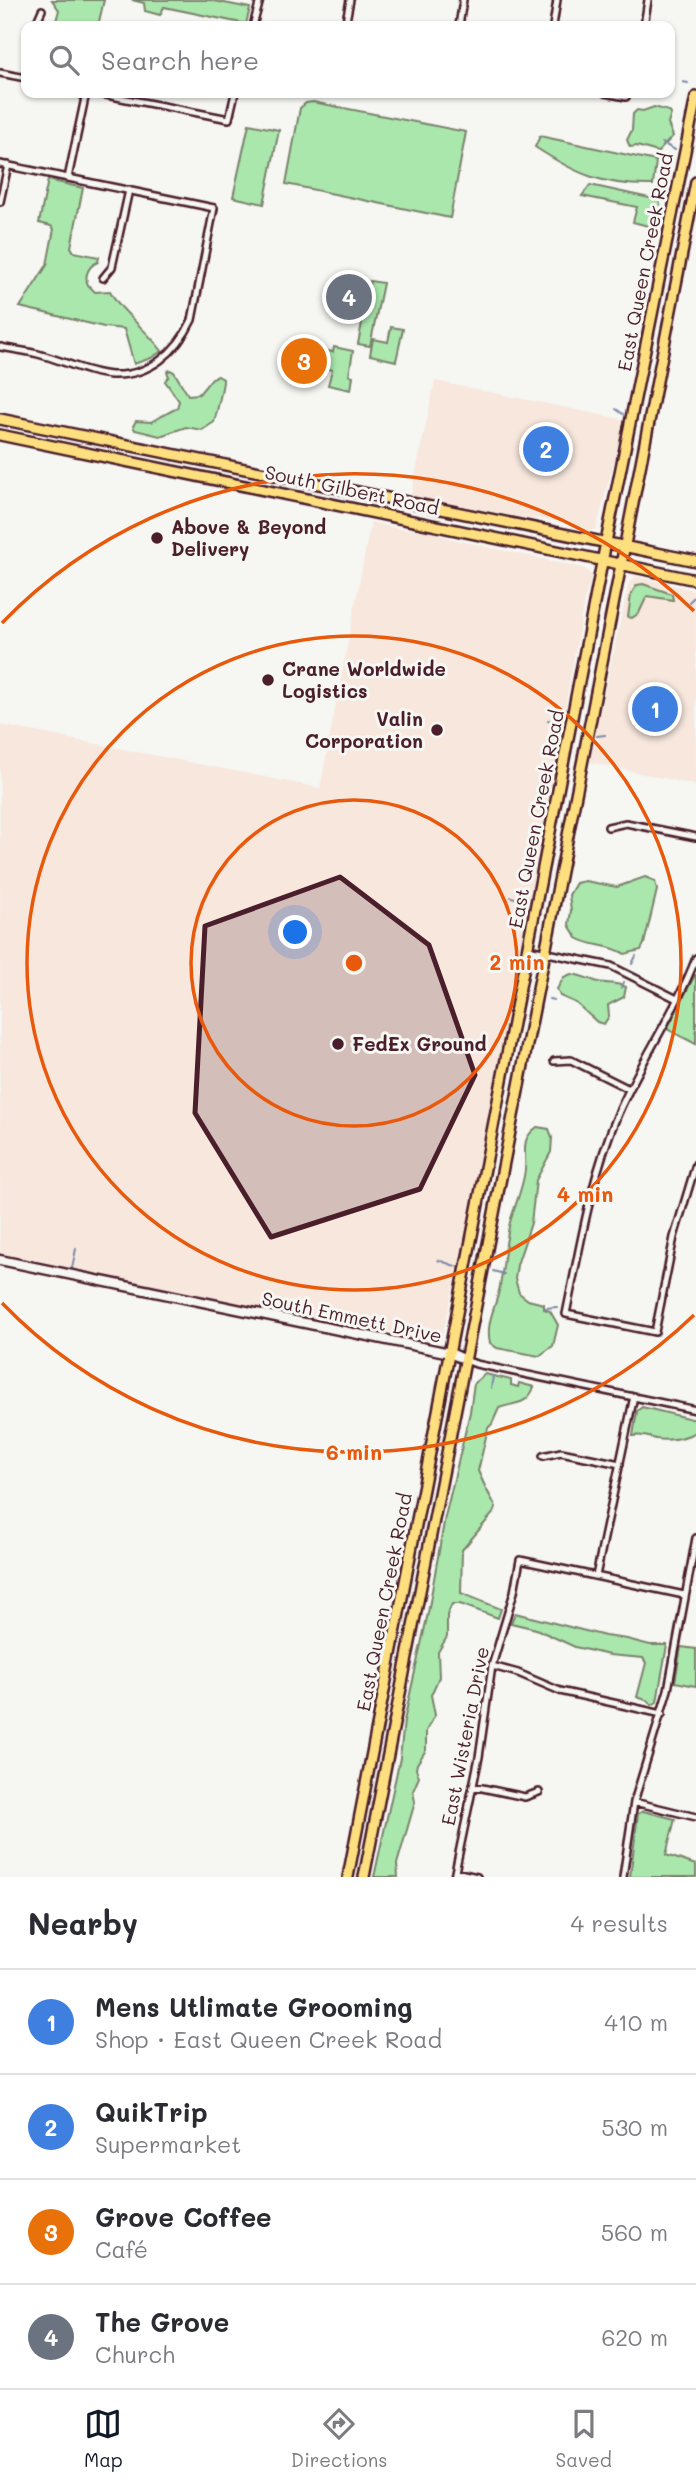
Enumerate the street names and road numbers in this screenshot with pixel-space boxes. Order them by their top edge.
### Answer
street label: East Queen Creek Road [611,151,678,373]
street label: South Gilbert Road [263,459,441,520]
street label: East Queen Creek Road [502,708,569,930]
street label: South Emmett Drive [260,1285,444,1348]
street label: East Queen Creek Road [350,1491,417,1713]
street label: East Wisteria Drive [435,1644,494,1827]

